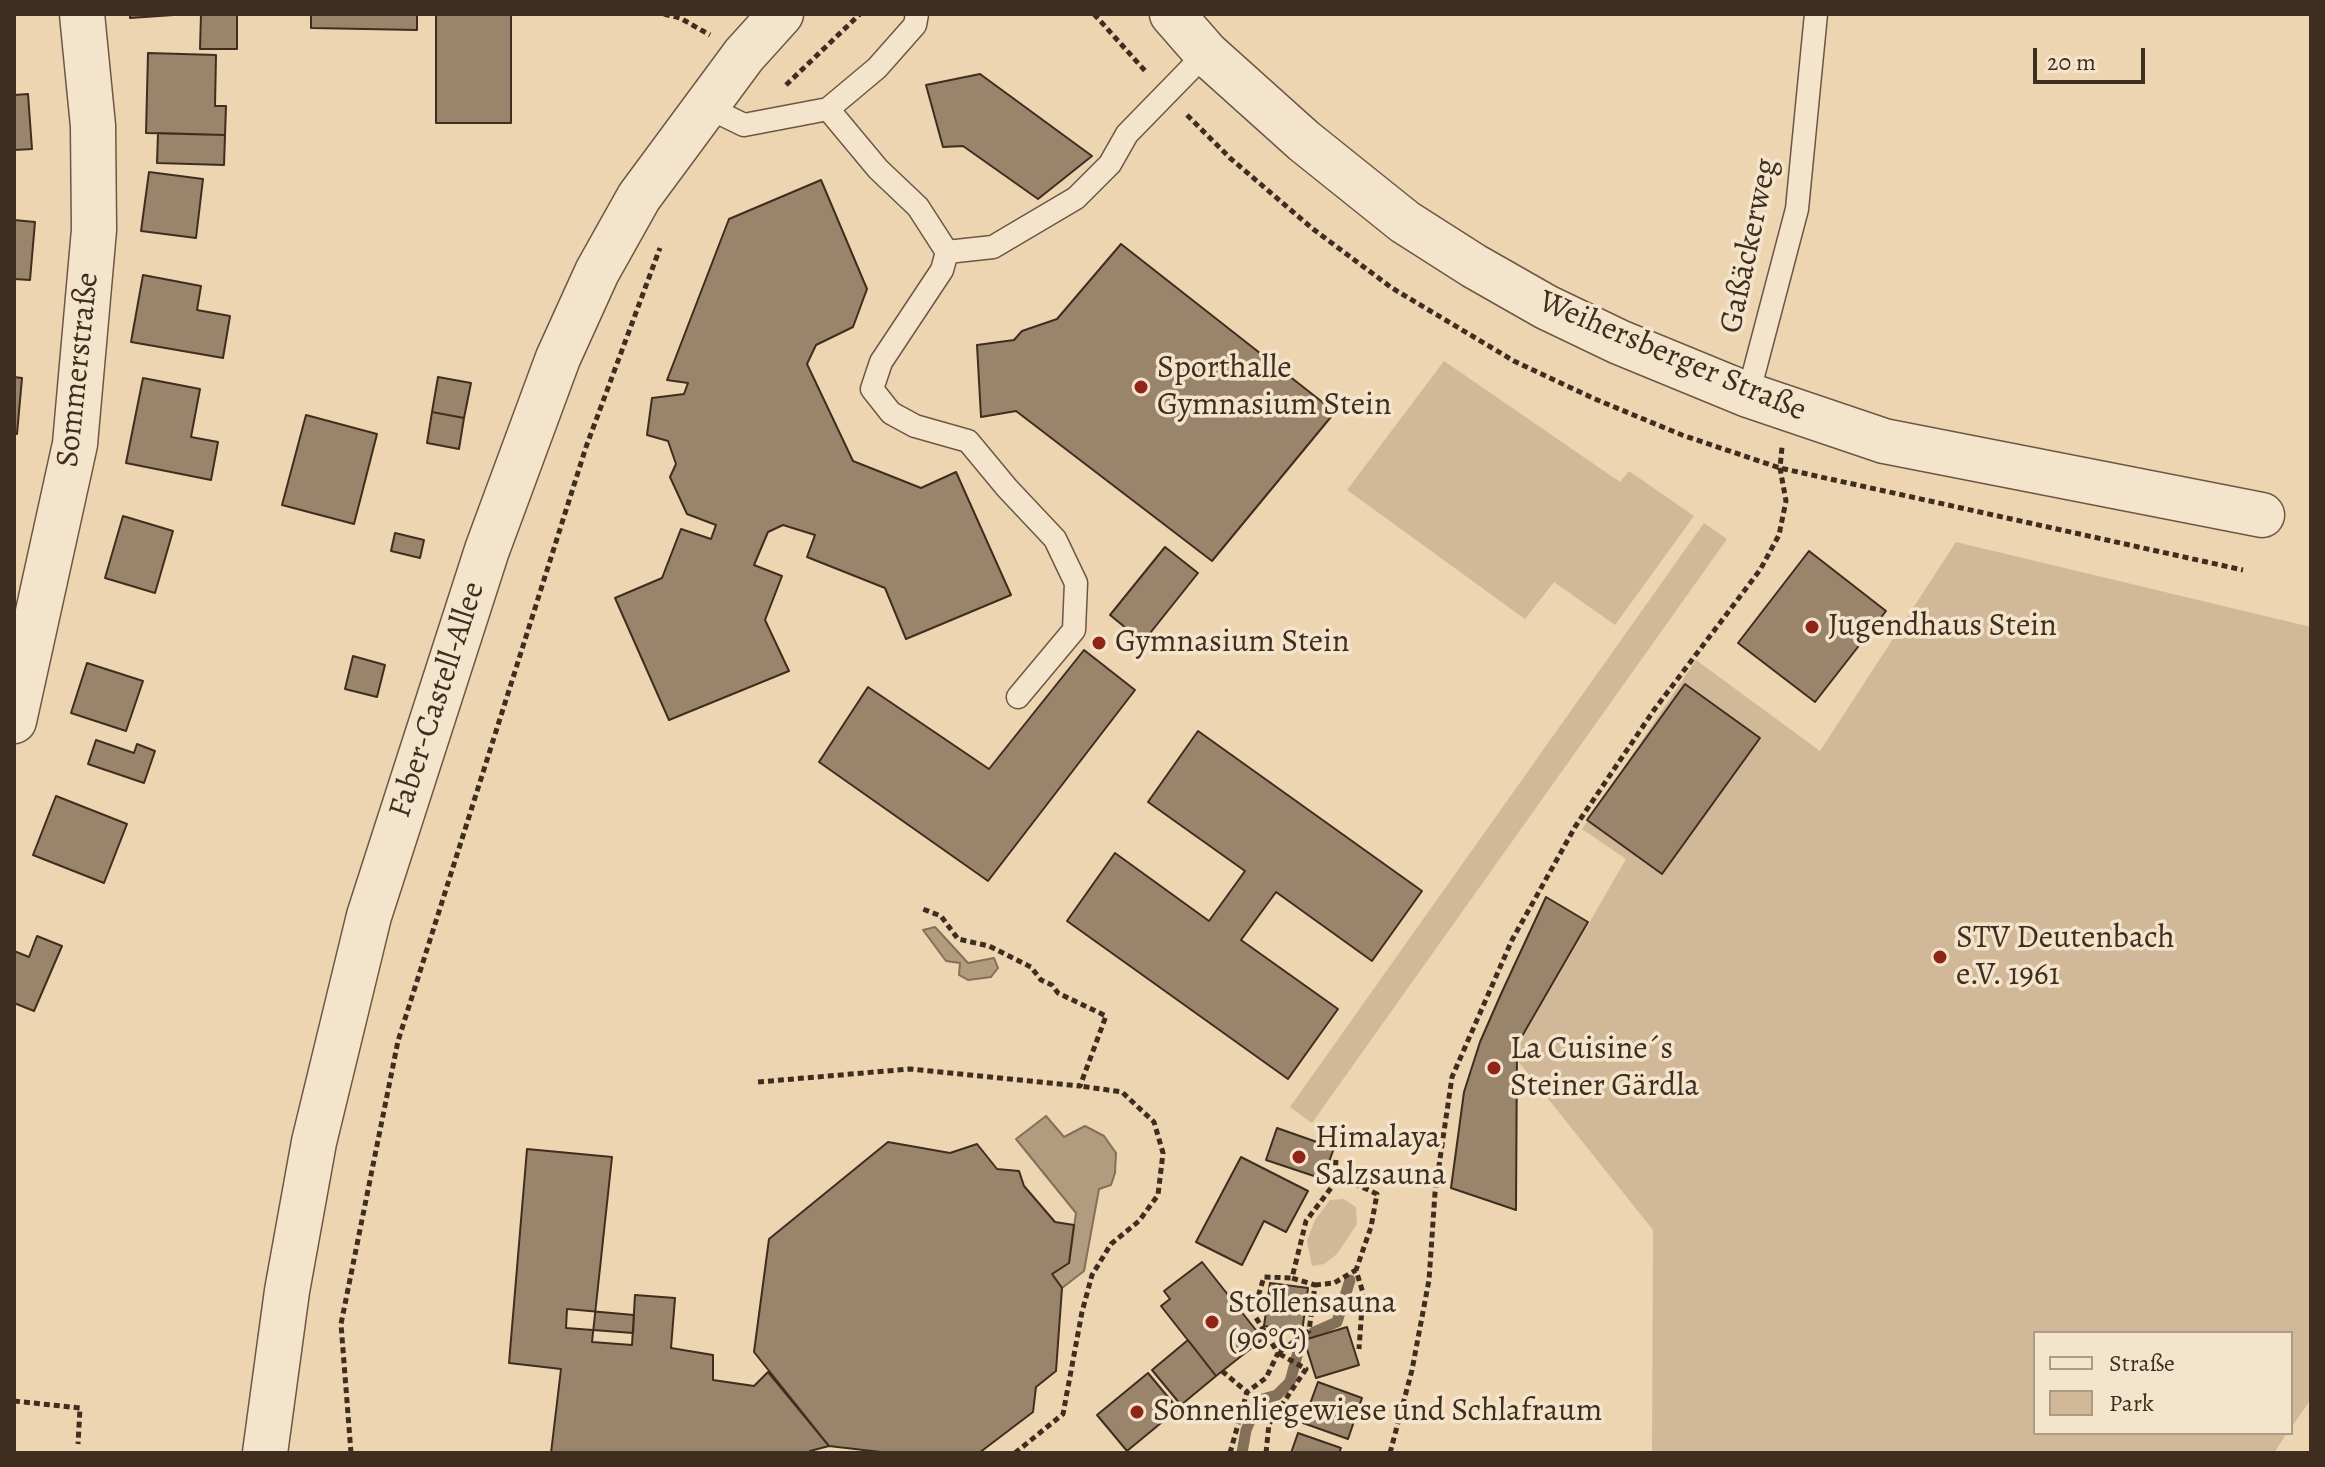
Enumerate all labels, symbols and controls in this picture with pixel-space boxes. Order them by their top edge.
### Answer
scale bar [2037,32,2149,82]
text: 20 m [2047,46,2096,78]
street label: Gaßäckerweg [1713,155,1787,337]
street label: Sommerstraße [50,271,108,469]
street label: Weihersberger Straße [1533,283,1811,431]
place label: Sporthalle Gymnasium Stein [1157,350,1392,425]
marker: Sporthalle Gymnasium Stein [1132,378,1150,396]
street label: Faber-Castell-Allee [382,577,494,823]
place label: Jugendhaus Stein [1828,608,2057,646]
marker: Jugendhaus Stein [1803,618,1821,636]
place label: Gymnasium Stein [1115,624,1350,662]
marker: Gymnasium Stein [1090,634,1108,652]
place label: STV Deutenbach e.V. 1961 [1956,920,2175,995]
marker: STV Deutenbach e.V. 1961 [1931,948,1949,966]
place label: La Cuisine´s Steiner Gärdla [1510,1031,1699,1106]
marker: La Cuisine´s Steiner Gärdla [1485,1059,1503,1077]
place label: Himalaya Salzsauna [1315,1120,1446,1195]
marker: Himalaya Salzsauna [1290,1148,1308,1166]
place label: Stollensauna (90°C) [1228,1285,1396,1360]
marker: Stollensauna (90°C) [1203,1313,1221,1331]
legend [2033,1331,2293,1435]
text: Straße [2109,1347,2175,1379]
text: Park [2109,1387,2154,1419]
place label: Sonnenliegewiese und Schlafraum [1153,1393,1602,1431]
marker: Sonnenliegewiese und Schlafraum [1128,1403,1146,1421]

